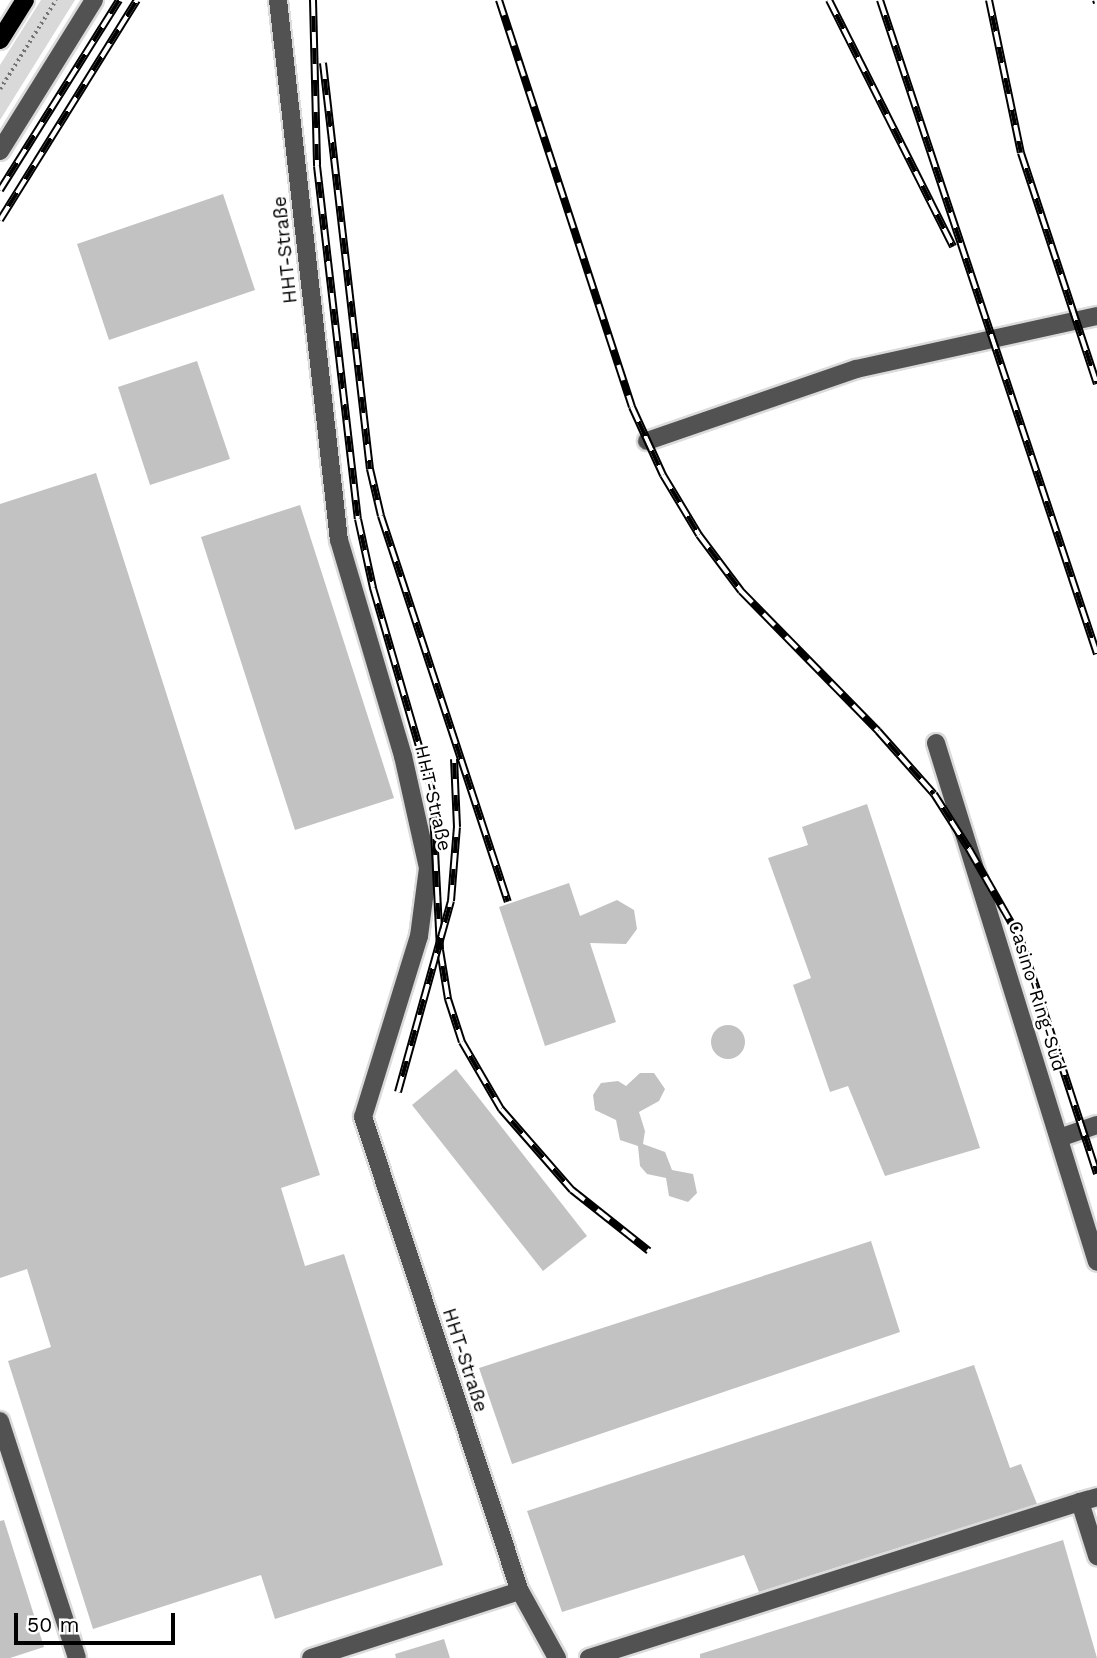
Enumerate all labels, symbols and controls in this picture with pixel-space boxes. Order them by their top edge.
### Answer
street label: HHT-Straße [268,195,302,305]
street label: HHT-Straße [410,743,456,853]
street label: Casino-Ring-Süd [1003,918,1071,1074]
street label: HHT-Straße [437,1305,493,1415]
scale bar [18,1598,178,1642]
text: 50 m [27,1612,79,1637]

